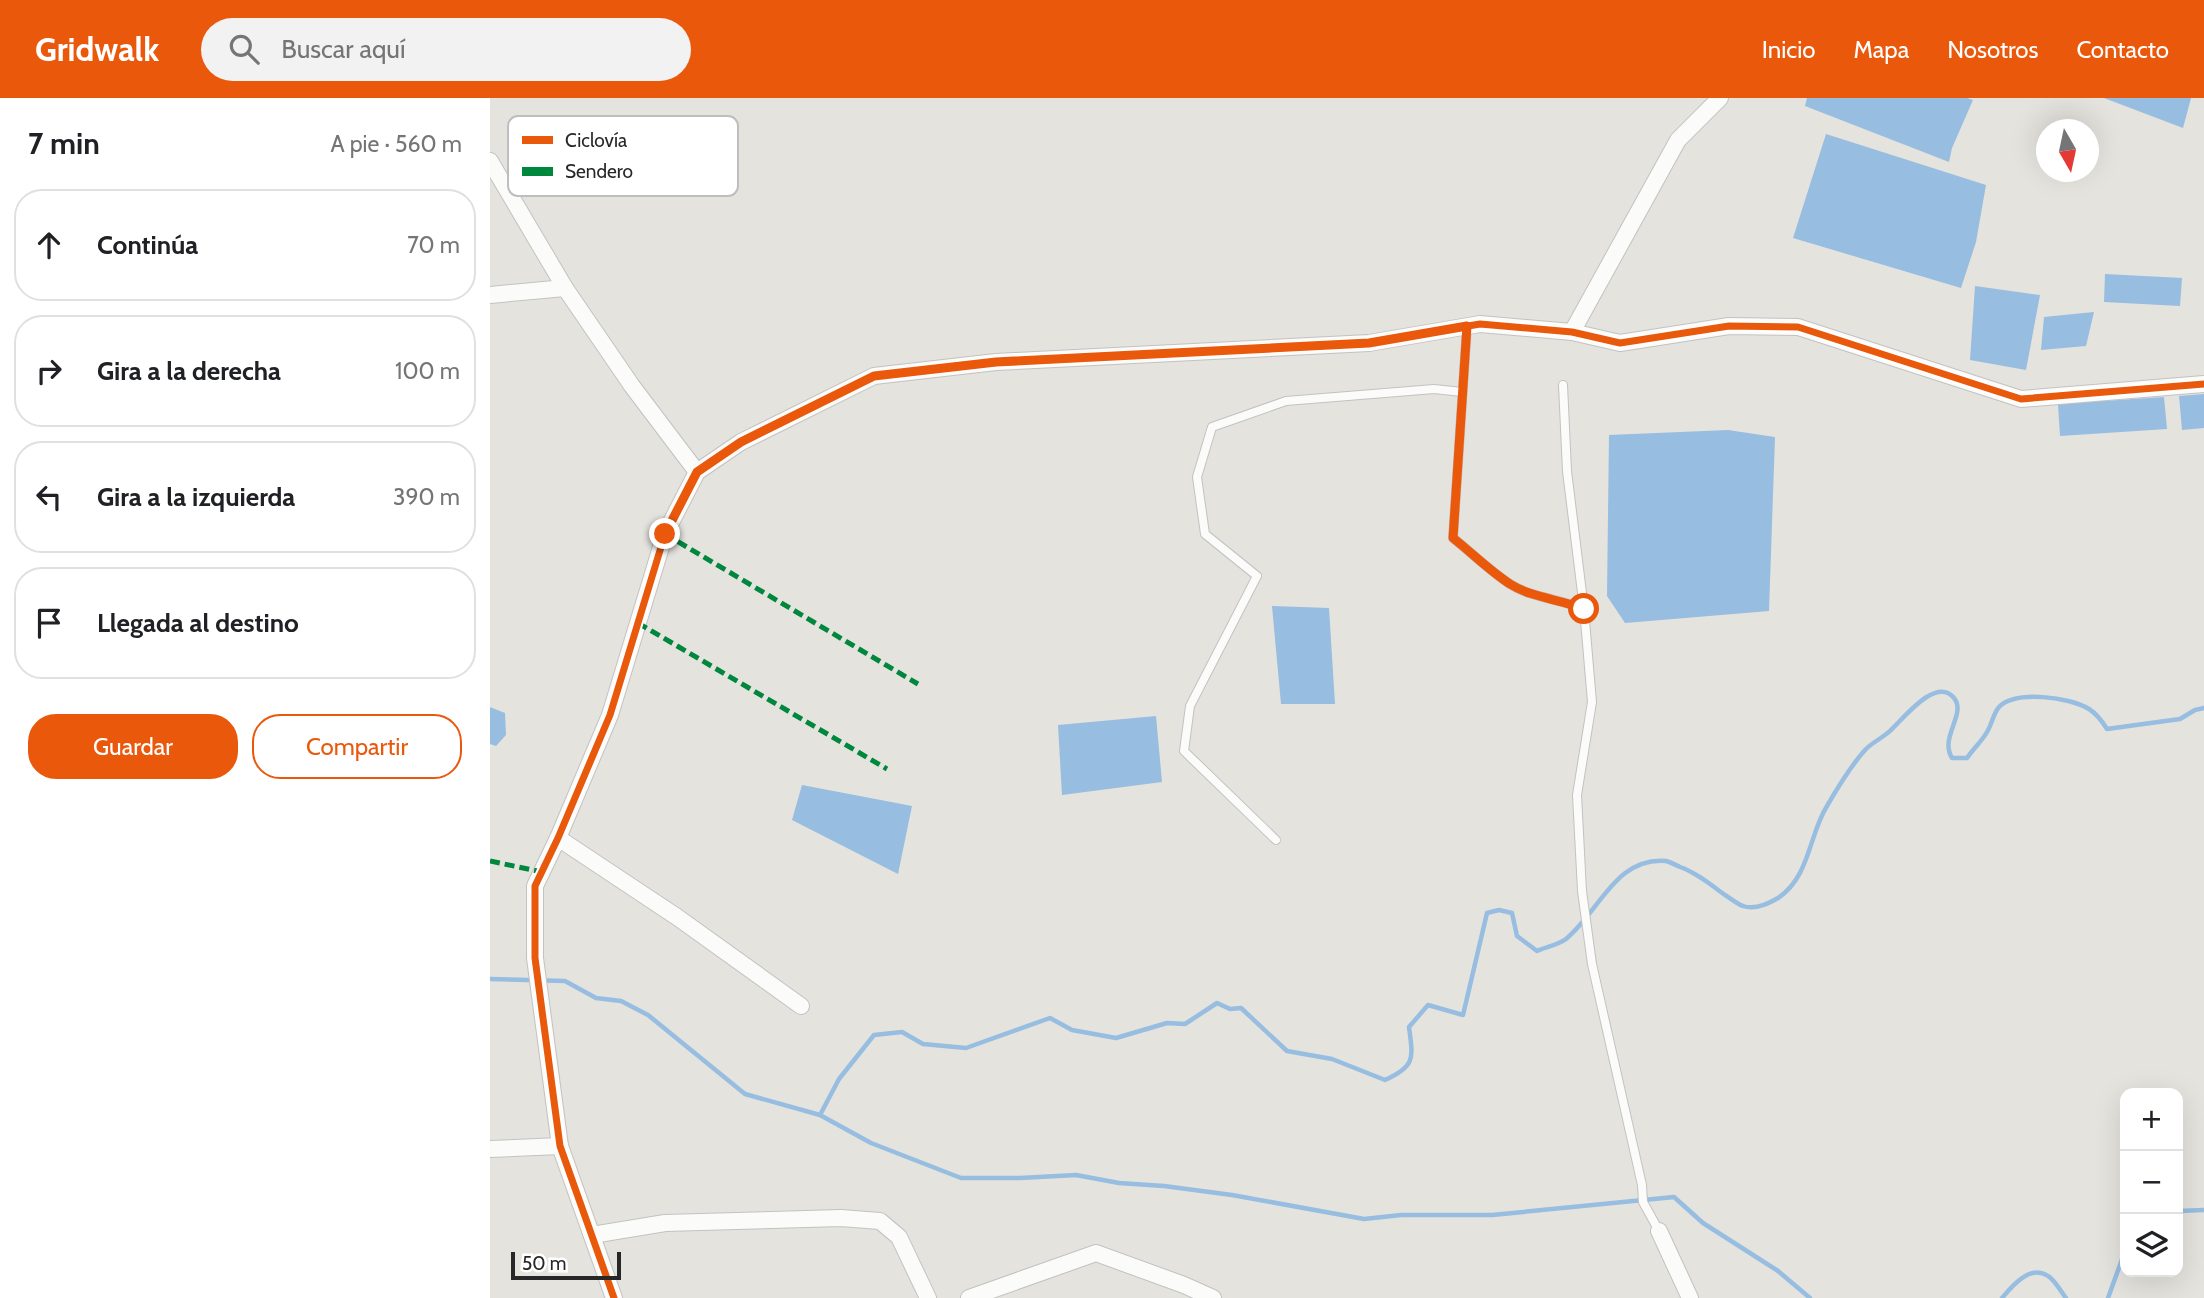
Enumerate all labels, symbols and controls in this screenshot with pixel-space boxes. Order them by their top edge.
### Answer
search box [201,18,691,81]
text: Gridwalk [35,29,159,69]
icon: search [225,30,263,68]
text: Buscar aquí [281,33,406,65]
text: Inicio [1762,35,1815,64]
text: Mapa [1853,35,1909,64]
text: Nosotros [1947,35,2038,64]
text: Contacto [2076,35,2169,64]
legend [508,116,738,196]
north arrow [2036,119,2099,182]
text: 7 min [28,125,100,162]
text: Ciclovía [565,129,627,152]
text: A pie · 560 m [330,130,462,158]
text: Sendero [565,160,633,183]
icon: ahead [30,226,68,264]
text: Continúa [97,229,198,261]
text: 70 m [407,231,460,259]
icon: right [30,352,68,390]
text: Gira a la derecha [97,355,281,387]
text: 100 m [395,357,460,385]
icon: left [30,478,68,516]
text: Gira a la izquierda [97,481,295,513]
text: 390 m [393,483,460,511]
route end [649,518,680,549]
route start [1568,593,1599,624]
icon: arrive [30,604,68,642]
text: Llegada al destino [97,607,299,639]
button: Guardar [28,714,238,779]
button: Compartir [252,714,462,779]
map controls [2120,1088,2183,1277]
button: + [2120,1088,2183,1151]
button: − [2120,1151,2183,1214]
button: layers [2120,1214,2183,1277]
scale bar [511,1249,621,1281]
text: 50 m [522,1252,566,1275]

